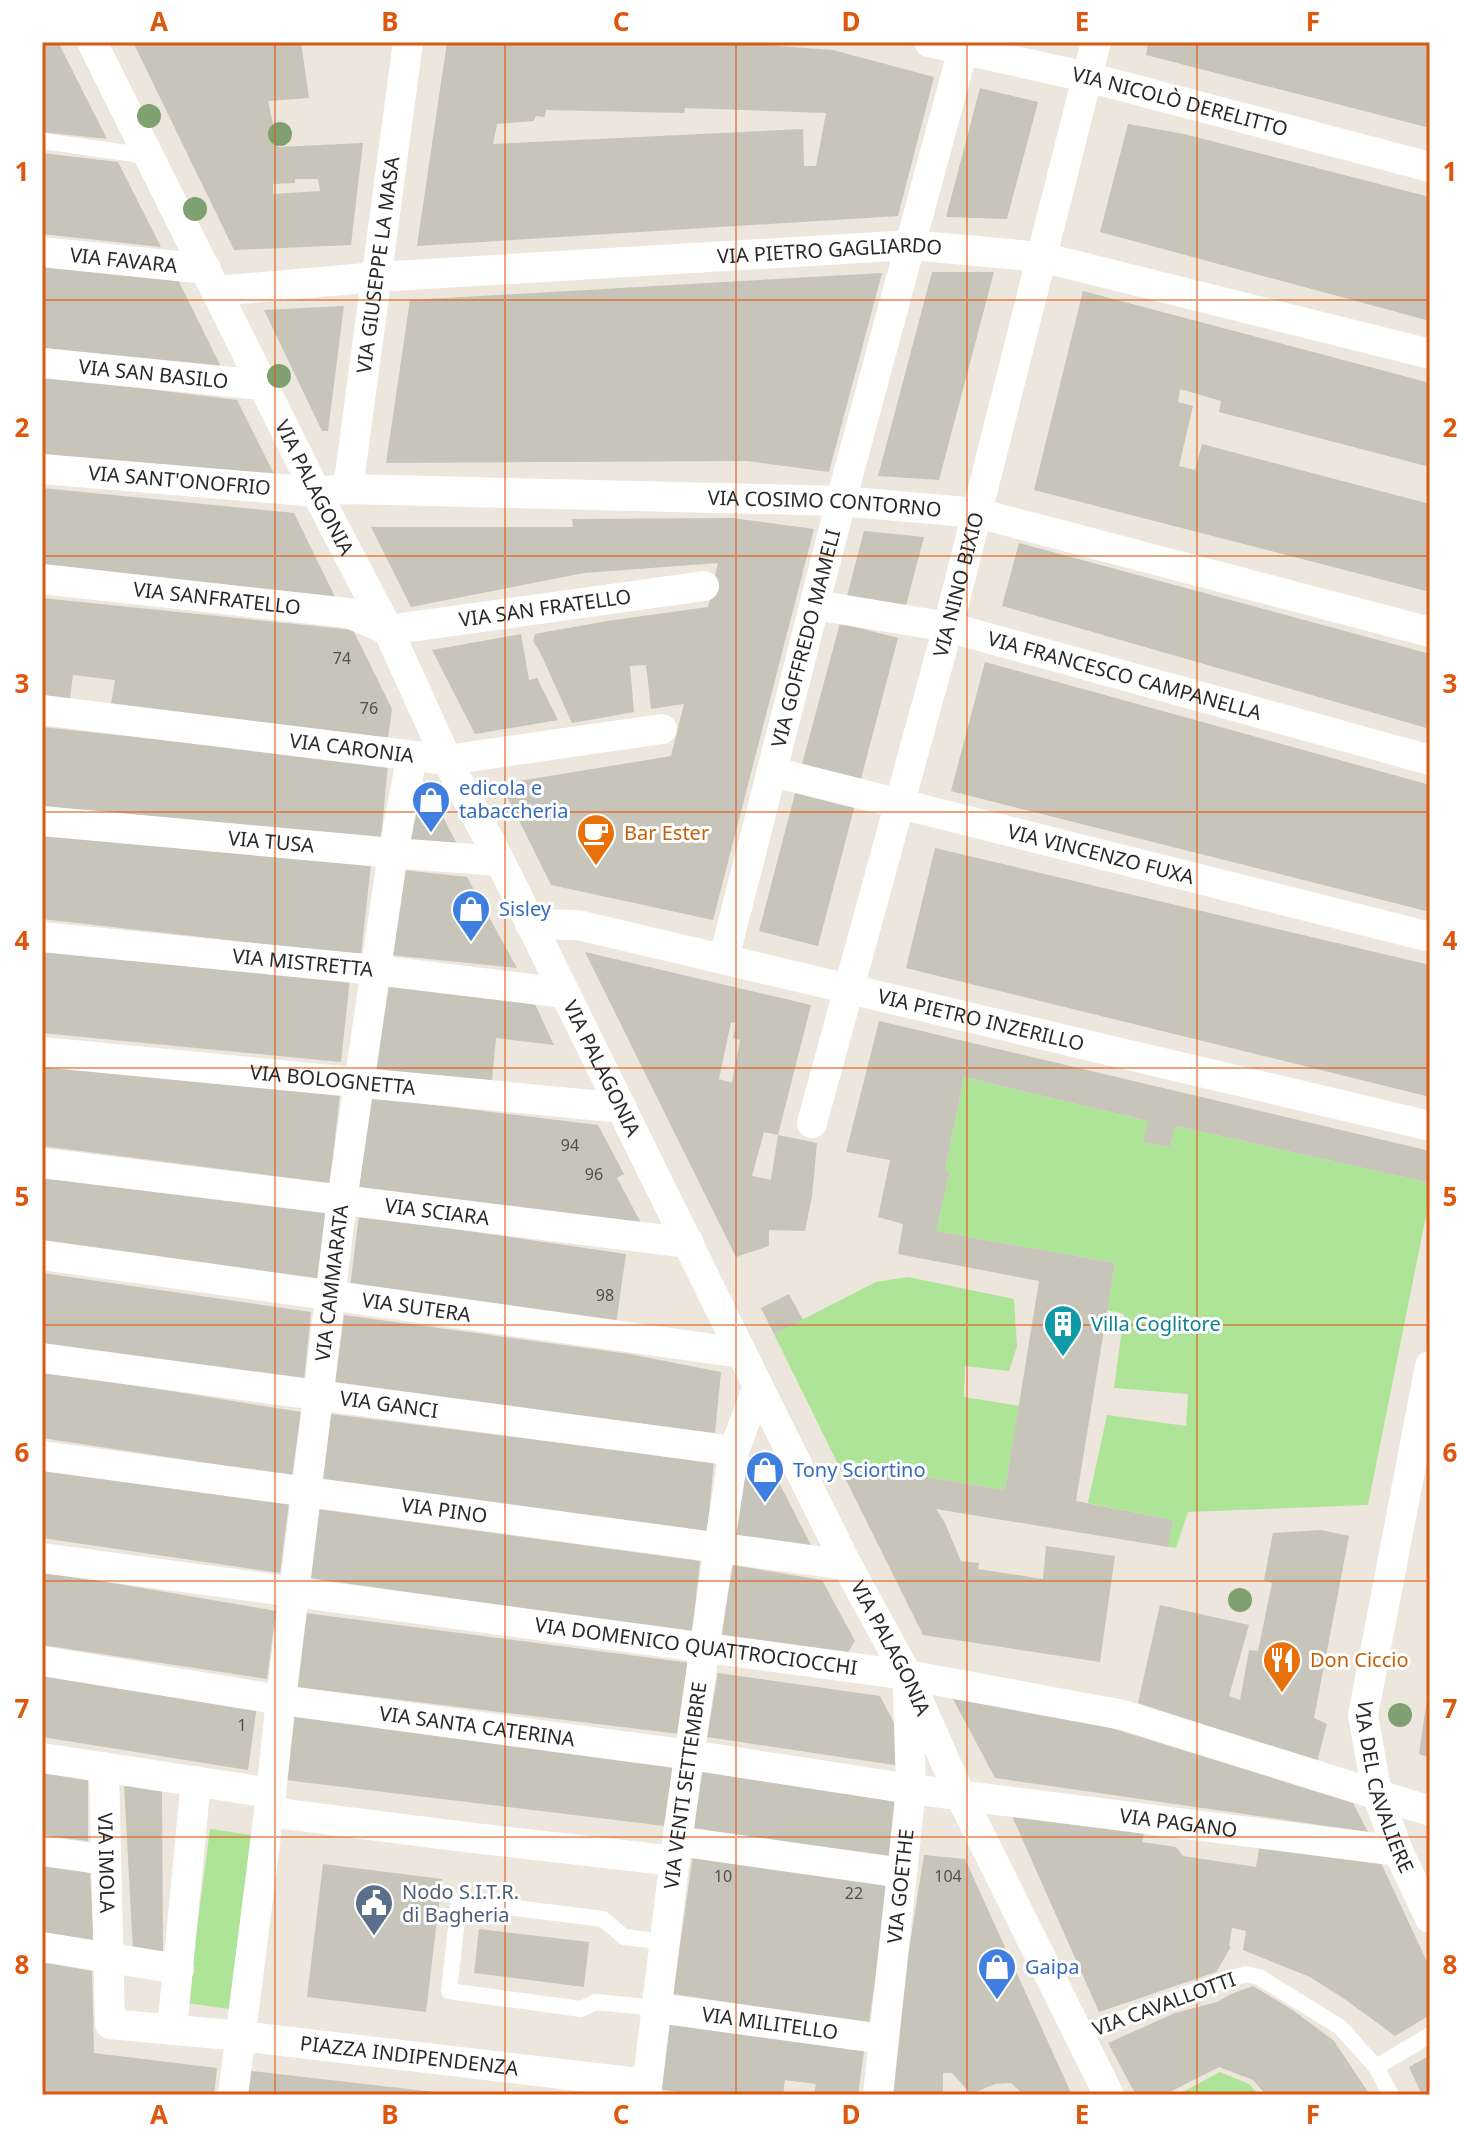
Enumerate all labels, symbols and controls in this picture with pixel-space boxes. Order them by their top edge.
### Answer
text: A [150,3,168,39]
text: B [381,3,399,39]
text: C [613,3,629,39]
text: D [841,3,861,39]
text: E [1075,3,1089,39]
text: F [1306,3,1320,39]
street label: VIA NICOLÒ DERELITTO [1070,60,1291,142]
text: 1 [15,153,29,189]
text: 1 [1443,153,1457,189]
street label: VIA GIUSEPPE LA MASA [350,155,406,375]
street label: VIA PIETRO GAGLIARDO [716,231,943,270]
street label: VIA FAVARA [69,241,179,279]
street label: VIA SAN BASILO [77,353,230,394]
text: 2 [15,409,30,445]
text: 2 [1443,409,1458,445]
street label: VIA PALAGONIA [269,415,361,560]
street label: VIA SANT'ONOFRIO [87,459,272,501]
street label: VIA COSIMO CONTORNO [707,484,943,523]
street label: VIA NINO BIXIO [926,509,990,660]
street label: VIA GOFFREDO MAMELI [764,526,846,750]
street label: VIA SANFRATELLO [132,575,302,621]
street label: VIA SAN FRATELLO [457,582,633,633]
street label: VIA FRANCESCO CAMPANELLA [985,625,1265,726]
house number: 74 [333,647,351,669]
text: 3 [15,665,29,701]
text: 3 [1443,665,1457,701]
house number: 76 [360,697,378,719]
street label: VIA CARONIA [288,727,416,769]
place label: edicola e tabaccheria [459,774,568,824]
shop icon: edicola e tabaccheria [410,779,452,834]
cafe icon: Bar Ester [575,812,617,867]
street label: VIA VINCENZO FUXA [1005,817,1197,890]
place label: Bar Ester [624,819,709,846]
street label: VIA TUSA [227,824,316,859]
shop icon: Sisley [450,888,492,943]
place label: Sisley [499,895,552,922]
text: 4 [15,922,30,958]
text: 4 [1443,922,1458,958]
street label: VIA MISTRETTA [231,942,375,983]
street label: VIA PIETRO INZERILLO [875,982,1087,1057]
street label: VIA PALAGONIA [557,995,647,1141]
street label: VIA BOLOGNETTA [249,1058,417,1101]
house number: 94 [561,1134,579,1156]
house number: 96 [585,1163,603,1185]
text: 5 [15,1178,29,1214]
text: 5 [1443,1178,1457,1214]
street label: VIA SCIARA [383,1191,491,1231]
street label: VIA CAMMARATA [308,1203,354,1363]
house number: 98 [596,1284,614,1306]
street label: VIA SUTERA [360,1286,473,1328]
building icon: Villa Coglitore [1042,1303,1084,1358]
place label: Villa Coglitore [1091,1310,1221,1337]
street label: VIA GANCI [338,1384,440,1424]
text: 6 [15,1434,30,1470]
text: 6 [1443,1434,1458,1470]
shop icon: Tony Sciortino [744,1449,786,1504]
place label: Tony Sciortino [793,1456,926,1483]
street label: VIA PINO [400,1491,489,1529]
street label: VIA PALAGONIA [845,1576,937,1720]
street label: VIA DOMENICO QUATTROCIOCCHI [533,1611,859,1681]
restaurant icon: Don Ciccio [1261,1639,1303,1694]
place label: Don Ciccio [1310,1646,1409,1673]
street label: VIA VENTI SETTEMBRE [657,1680,713,1891]
text: 7 [15,1690,30,1726]
text: 7 [1443,1690,1458,1726]
street label: VIA DEL CAVALIERE [1350,1698,1421,1877]
street label: VIA SANTA CATERINA [378,1699,577,1752]
house number: 1 [237,1714,247,1736]
street label: VIA PAGANO [1118,1802,1239,1843]
street label: VIA IMOLA [92,1812,121,1914]
street label: VIA GOETHE [880,1827,920,1945]
house number: 10 [714,1865,732,1887]
house number: 104 [934,1865,962,1887]
place label: Nodo S.I.T.R. di Bagheria [402,1878,519,1928]
public building icon: Nodo S.I.T.R. di Bagheria [353,1882,395,1937]
house number: 22 [845,1882,863,1904]
text: 8 [15,1946,29,1982]
shop icon: Gaipa [976,1946,1018,2001]
text: 8 [1443,1946,1457,1982]
place label: Gaipa [1025,1953,1079,1980]
street label: VIA CAVALLOTTI [1089,1965,1239,2042]
street label: VIA MILITELLO [700,2000,840,2046]
street label: PIAZZA INDIPENDENZA [299,2029,520,2082]
text: A [150,2096,168,2132]
text: B [381,2096,399,2132]
text: C [613,2096,629,2132]
text: D [841,2096,861,2132]
text: E [1075,2096,1089,2132]
text: F [1306,2096,1320,2132]

